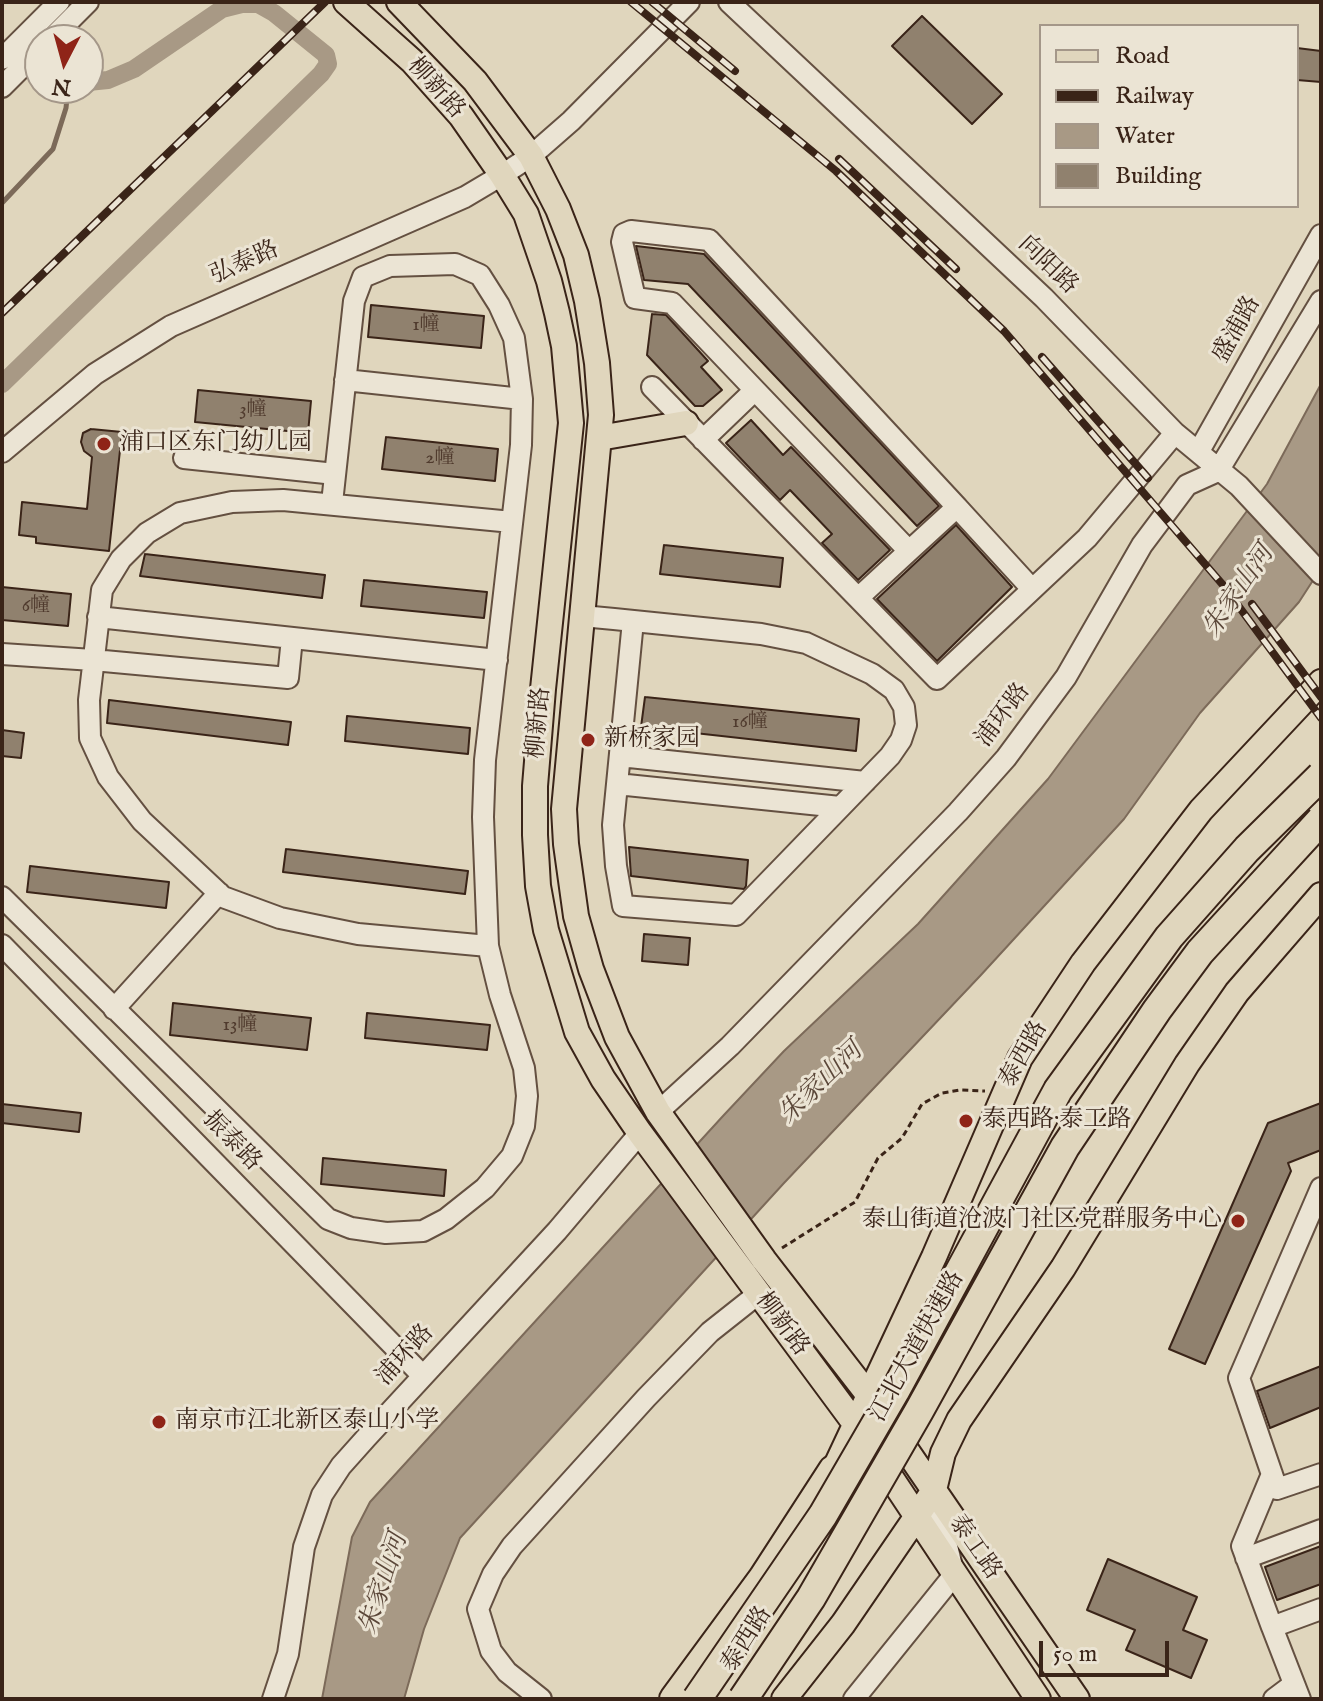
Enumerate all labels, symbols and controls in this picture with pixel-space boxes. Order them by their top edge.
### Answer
north arrow [24,24,104,104]
legend [1039,24,1299,208]
text: Road [1115,41,1169,72]
street label: 柳新路 [400,53,470,125]
text: N [51,71,73,101]
text: Railway [1115,81,1194,112]
text: Water [1115,121,1175,152]
text: Building [1115,161,1201,192]
street label: 向阳路 [1011,231,1083,301]
street label: 弘泰路 [206,236,284,292]
street label: 盛浦路 [1208,292,1268,368]
house number: 1幢 [412,314,440,338]
house number: 3幢 [239,399,267,423]
place label: 浦口区东门幼儿园 [120,430,312,458]
marker: 浦口区东门幼儿园 [95,435,113,453]
house number: 2幢 [425,447,455,471]
water label: 朱家山河 [1198,540,1282,644]
house number: 6幢 [22,595,50,619]
street label: 浦环路 [971,679,1037,753]
street label: 柳新路 [523,686,557,760]
house number: 16幢 [732,711,768,735]
place label: 新桥家园 [604,726,700,754]
marker: 新桥家园 [579,731,597,749]
house number: 13幢 [223,1014,257,1038]
street label: 泰西路 [995,1017,1055,1093]
water label: 朱家山河 [774,1037,870,1131]
street label: 振泰路 [196,1106,266,1178]
place label: 泰西路·泰工路 [982,1107,1131,1135]
marker: 泰西路·泰工路 [957,1112,975,1130]
place label: 泰山街道沧波门社区党群服务中心 [862,1207,1222,1235]
marker: 泰山街道沧波门社区党群服务中心 [1229,1212,1247,1230]
street label: 江北大道快速路 [865,1267,971,1427]
street label: 柳新路 [748,1288,814,1362]
street label: 浦环路 [371,1320,441,1392]
place label: 南京市江北新区泰山小学 [175,1408,439,1436]
marker: 南京市江北新区泰山小学 [150,1413,168,1431]
street label: 泰工路 [942,1510,1006,1586]
water label: 朱家山河 [354,1530,416,1638]
street label: 泰西路 [717,1602,779,1678]
scale bar [1043,1625,1173,1675]
text: 50 m [1053,1639,1097,1670]

